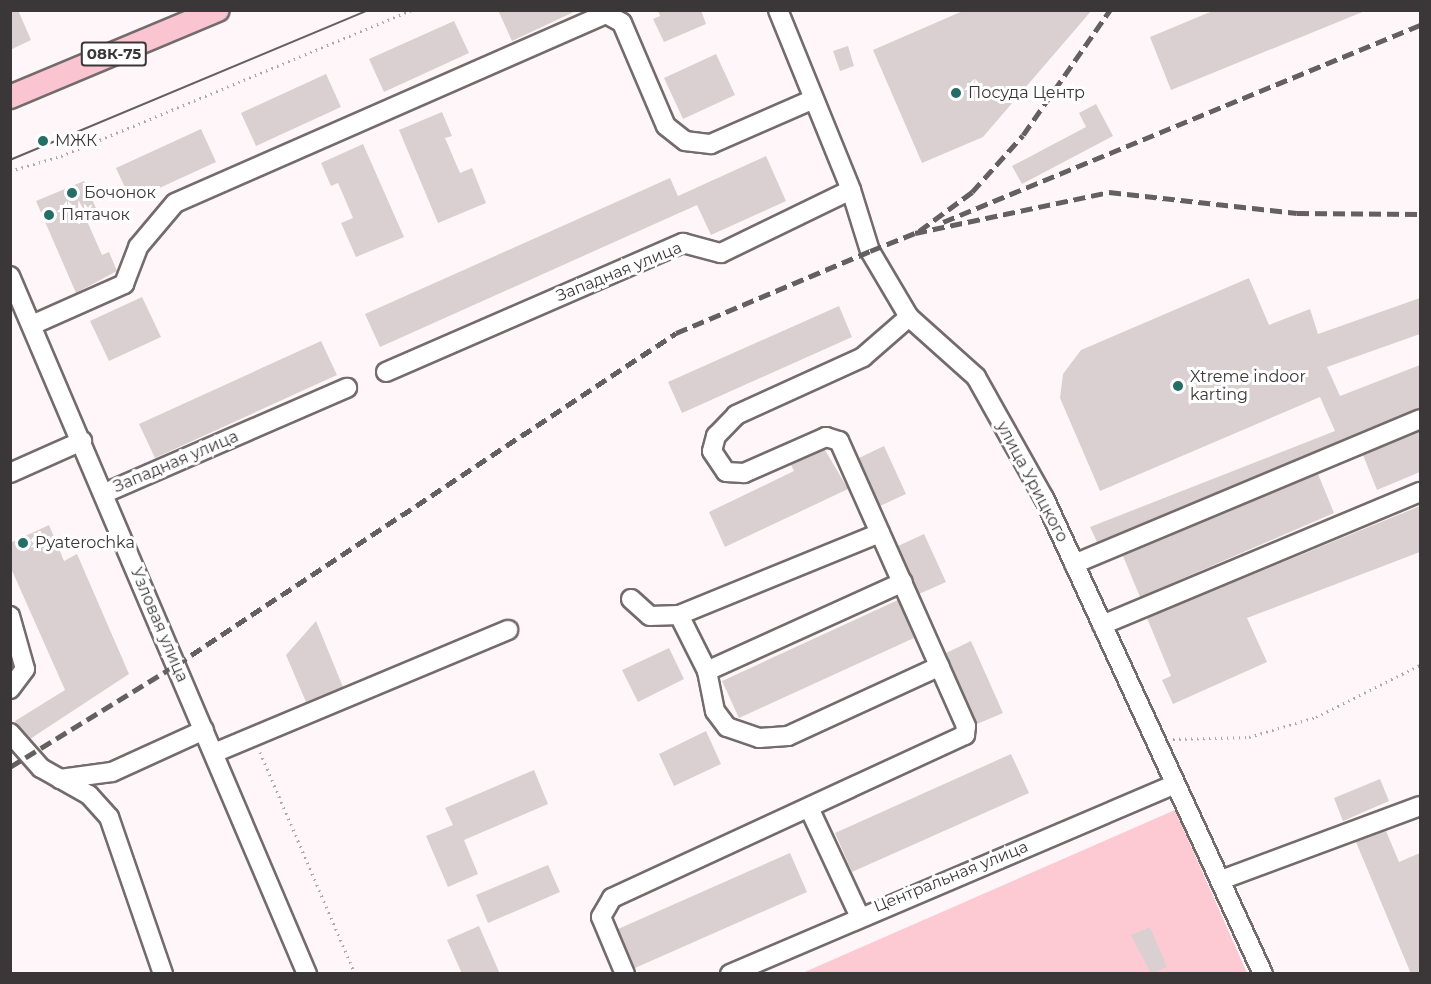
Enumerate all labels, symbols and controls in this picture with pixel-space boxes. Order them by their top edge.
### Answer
road number: 08К-75 [80,42,148,66]
place label: Посуда Центр [968,83,1085,103]
marker: Посуда Центр [949,86,963,100]
place label: МЖК [55,131,97,151]
marker: МЖК [36,134,50,148]
place label: Бочонок [84,183,156,203]
marker: Бочонок [65,186,79,200]
place label: Пятачок [61,205,130,225]
marker: Пятачок [42,208,56,222]
street label: Западная улица [553,238,685,306]
place label: Xtreme indoor karting [1190,367,1306,405]
marker: Xtreme indoor karting [1171,379,1185,393]
street label: улица Урицкого [992,418,1072,546]
street label: Западная улица [111,427,241,497]
place label: Pyaterochka [35,533,135,553]
marker: Pyaterochka [16,536,30,550]
street label: Узловая улица [126,565,192,685]
street label: Центральная улица [871,837,1031,917]

